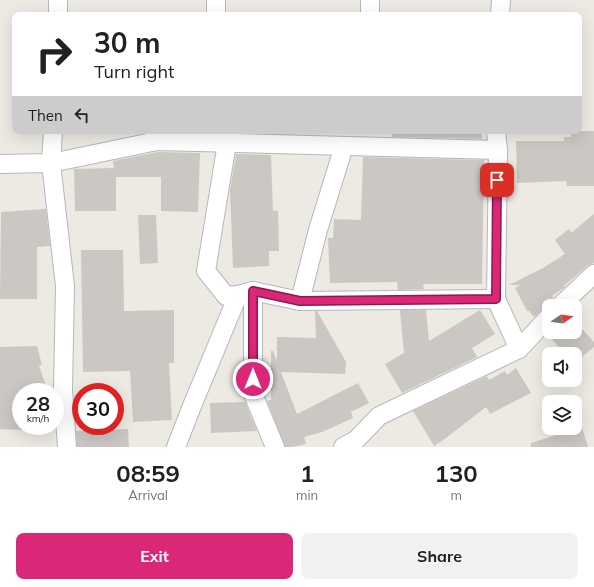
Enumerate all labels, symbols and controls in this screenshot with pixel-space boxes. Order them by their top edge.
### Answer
text: 30 m [94,25,160,60]
icon: right [28,28,80,80]
text: Turn right [94,60,174,83]
icon: left [71,104,93,126]
text: Then [28,106,63,125]
pin [480,163,514,197]
icon: arrive [486,169,508,191]
north arrow [542,299,582,339]
map controls [542,299,582,435]
button: sound [542,347,582,387]
position arrow [232,358,274,400]
speed limit sign: 30 [72,383,124,435]
text: 28 [26,391,50,416]
button: layers [542,395,582,435]
text: km/h [27,412,49,425]
text: 08:59 [116,458,180,488]
text: 1 [300,458,314,488]
text: 130 [435,458,478,488]
text: Arrival [128,487,168,503]
text: min [296,487,318,503]
text: m [450,487,462,503]
button: Exit [16,533,293,579]
button: Share [301,533,578,579]

